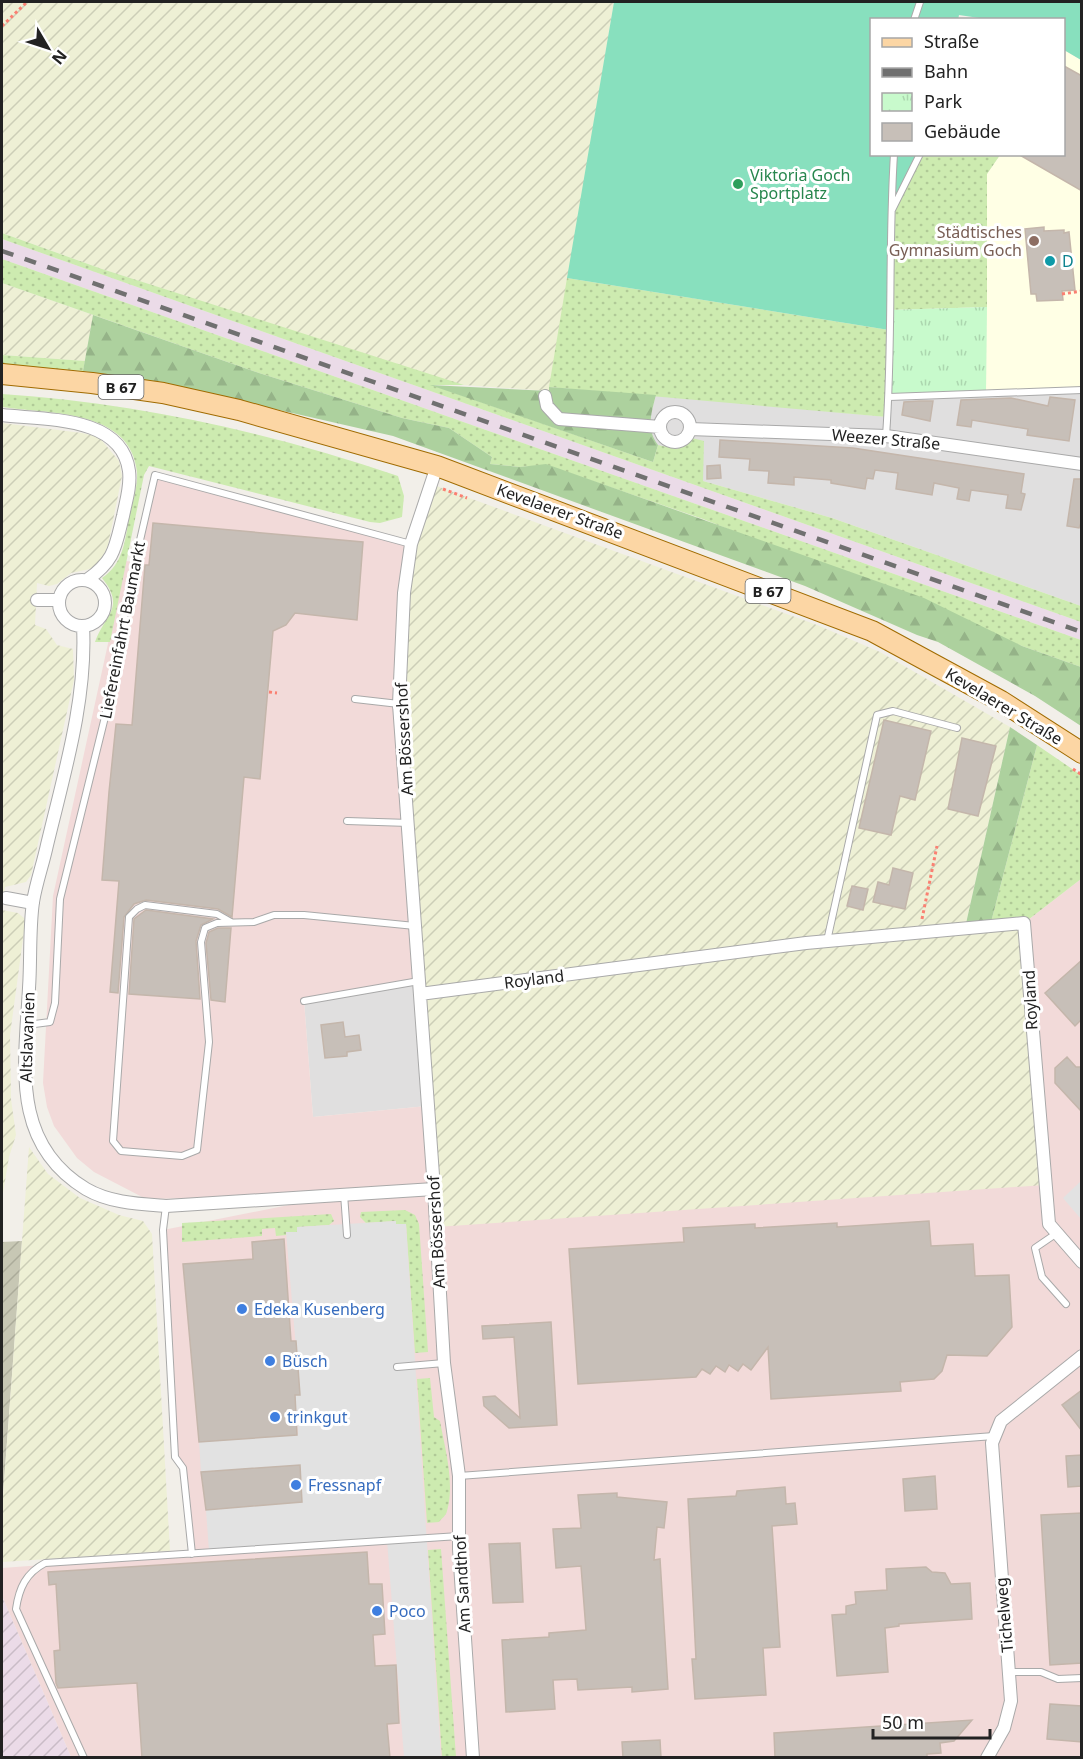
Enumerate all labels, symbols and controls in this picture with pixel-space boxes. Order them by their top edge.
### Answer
north arrow [18,18,78,78]
legend [870,18,1065,156]
text: Straße [924,29,979,53]
text: N [47,45,72,69]
text: Bahn [924,59,968,83]
text: Park [924,89,962,113]
text: Gebäude [924,119,1001,143]
place label: Viktoria Goch Sportplatz [750,164,851,204]
marker: Viktoria Goch Sportplatz [731,177,745,191]
place label: Städtisches Gymnasium Goch [889,221,1022,261]
marker: Städtisches Gymnasium Goch [1027,234,1041,248]
place label: D [1062,250,1074,272]
marker: D [1043,254,1057,268]
road number: B 67 [98,375,144,399]
street label: Weezer Straße [831,423,941,455]
street label: Kevelaerer Straße [494,478,626,544]
street label: Liefereinfahrt Baumarkt [94,539,150,721]
road number: B 67 [746,579,790,603]
street label: Kevelaerer Straße [941,662,1067,750]
street label: Am Bössershof [390,680,418,796]
street label: Royland [503,964,565,994]
street label: Royland [1017,969,1043,1031]
street label: Altslavanien [14,991,40,1083]
street label: Am Bössershof [422,1173,450,1289]
place label: Edeka Kusenberg [254,1298,385,1320]
marker: Edeka Kusenberg [235,1302,249,1316]
place label: Büsch [282,1350,328,1372]
marker: Büsch [263,1354,277,1368]
place label: trinkgut [287,1406,348,1428]
marker: trinkgut [268,1410,282,1424]
place label: Fressnapf [308,1474,383,1496]
marker: Fressnapf [289,1478,303,1492]
street label: Am Sandthof [448,1533,476,1633]
street label: Tichelweg [990,1577,1018,1653]
place label: Poco [389,1600,426,1622]
marker: Poco [370,1604,384,1618]
scale bar [873,1702,990,1740]
text: 50 m [882,1710,924,1734]

